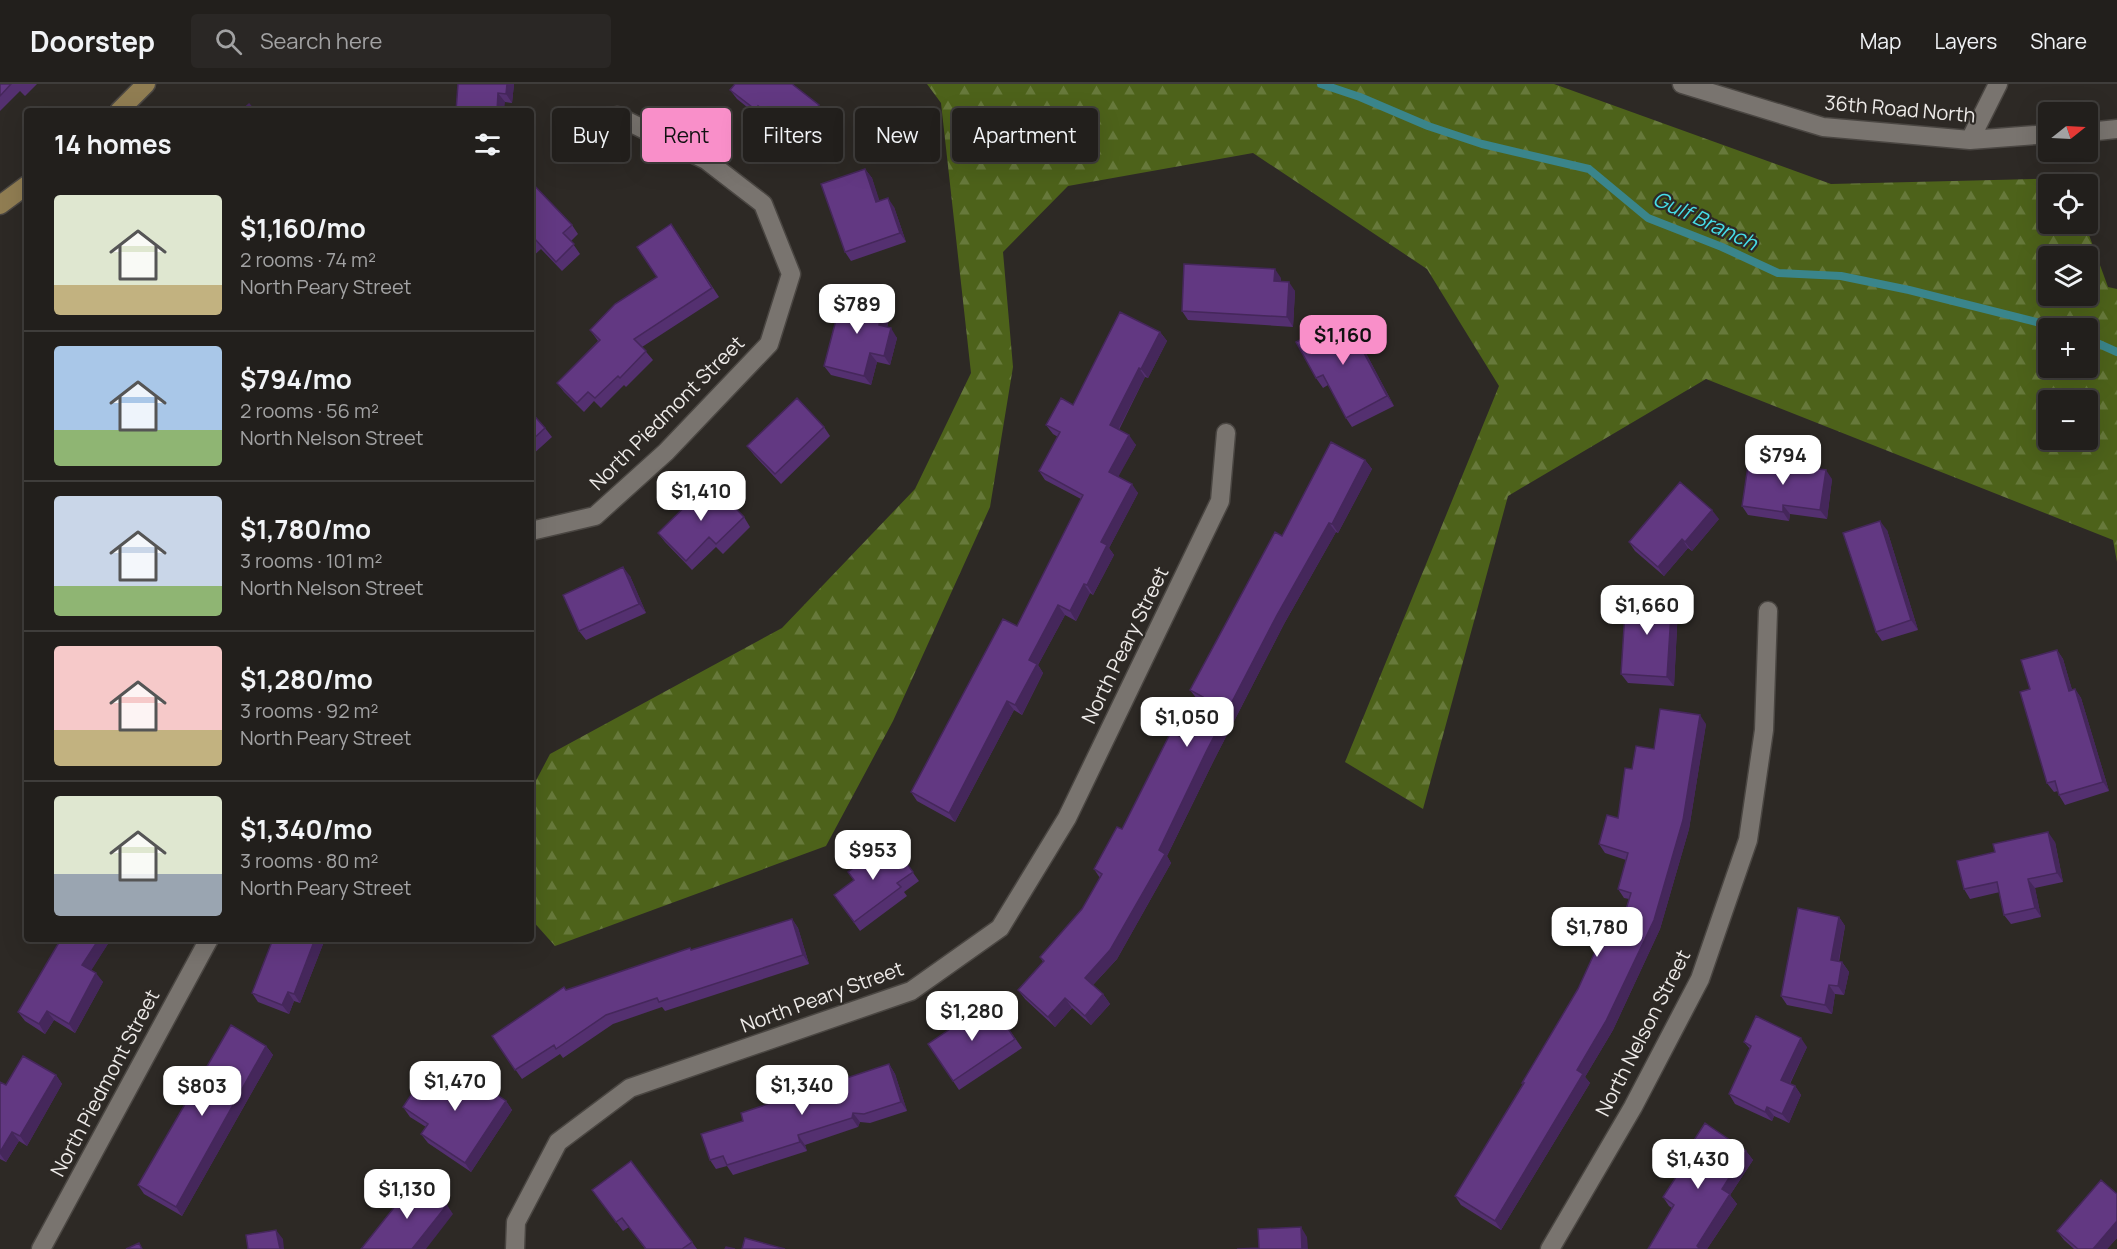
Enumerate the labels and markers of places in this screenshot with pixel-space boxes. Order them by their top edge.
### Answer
pin: $789 [821,284,893,335]
pin: $1,160 [1294,315,1392,366]
pin: $794 [1747,435,1819,486]
pin: $1,410 [652,471,750,522]
pin: $1,660 [1598,585,1696,636]
pin: $1,050 [1138,697,1236,748]
pin: $953 [837,830,909,881]
pin: $1,780 [1548,907,1646,958]
pin: $1,280 [923,991,1021,1042]
pin: $1,470 [406,1061,504,1112]
pin: $1,340 [753,1065,851,1116]
pin: $803 [166,1066,238,1117]
pin: $1,430 [1649,1139,1747,1190]
pin: $1,130 [358,1169,456,1220]

